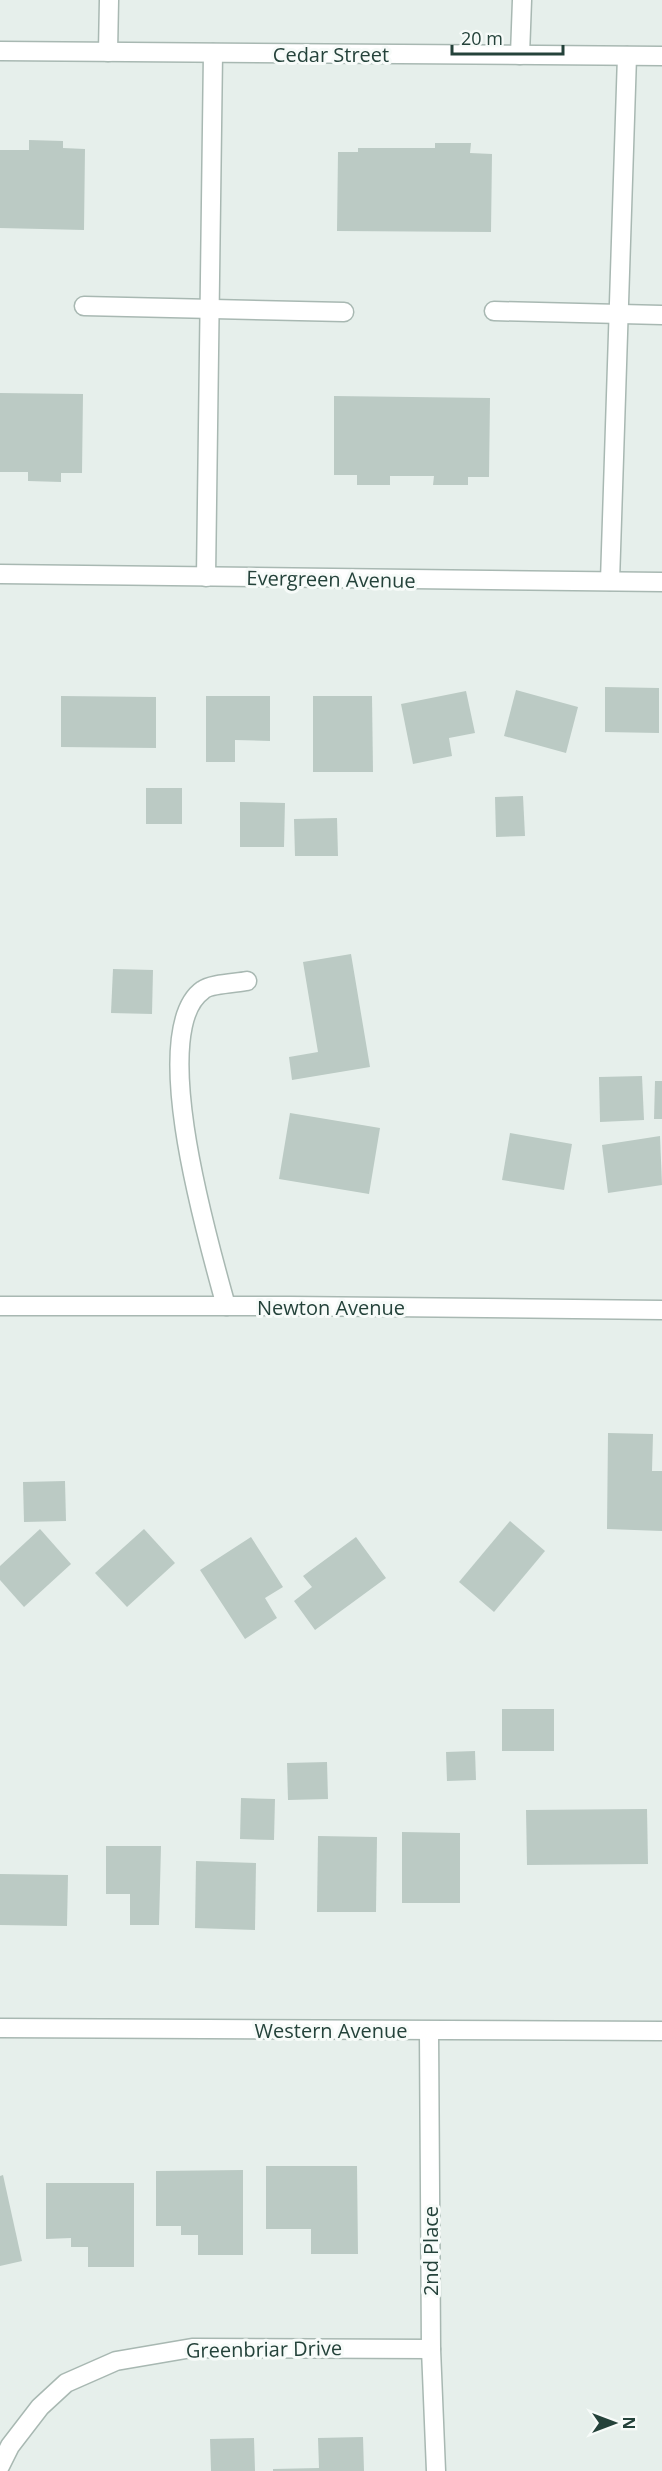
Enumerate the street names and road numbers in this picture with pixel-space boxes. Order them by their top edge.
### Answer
street label: Cedar Street [273,41,389,68]
street label: Evergreen Avenue [246,564,416,594]
street label: Newton Avenue [257,1294,405,1321]
street label: Western Avenue [255,2017,407,2044]
street label: 2nd Place [417,2206,444,2296]
street label: Greenbriar Drive [186,2334,342,2364]

